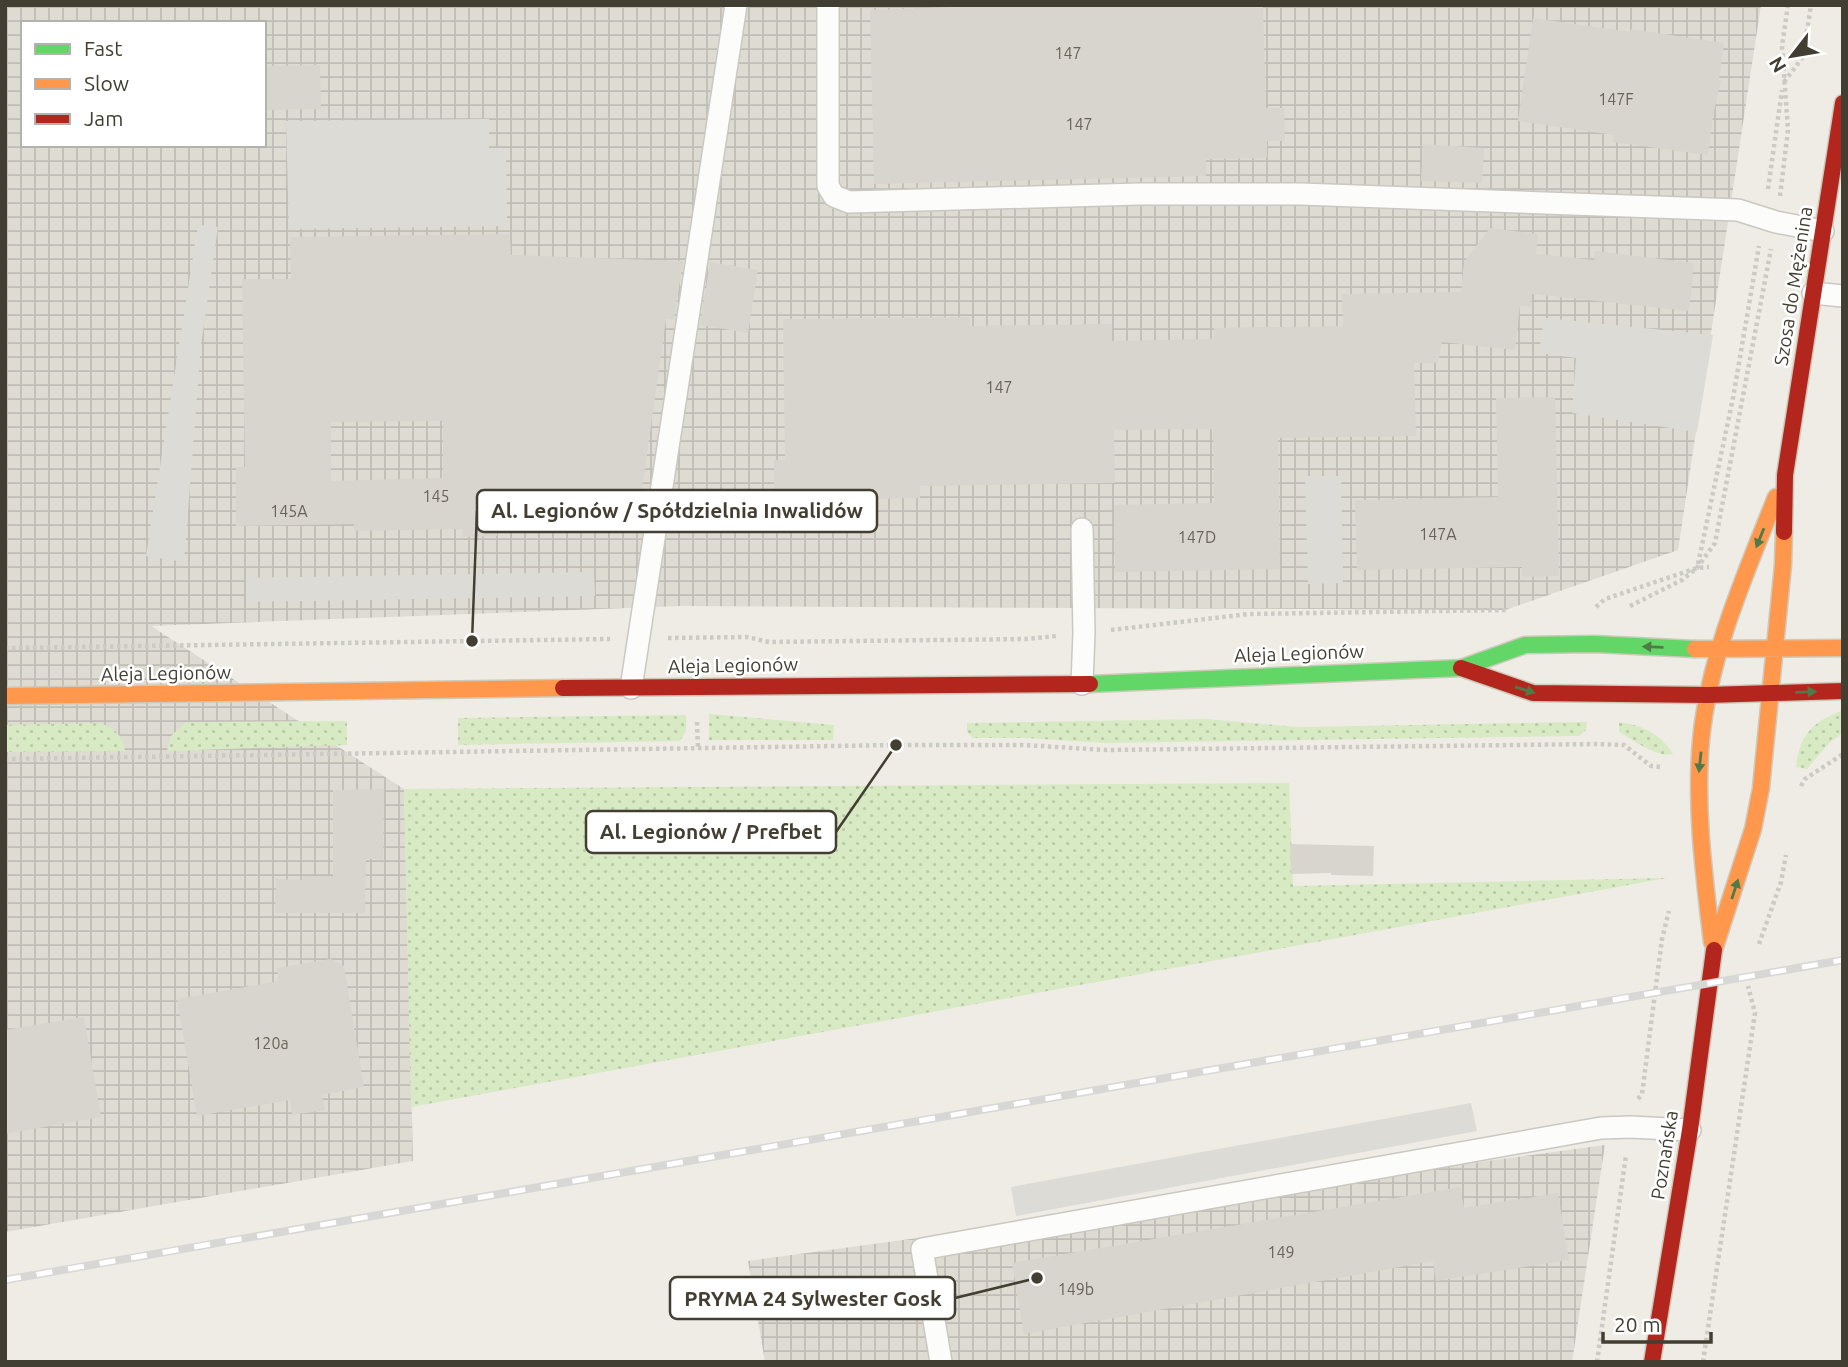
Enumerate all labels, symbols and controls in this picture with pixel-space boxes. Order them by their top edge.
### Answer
legend [21,21,266,147]
north arrow [1757,21,1827,91]
text: Fast [84,36,122,60]
house number: 147 [1054,44,1082,62]
text: N [1764,53,1791,77]
text: Slow [84,71,129,95]
house number: 147F [1598,90,1634,108]
text: Jam [84,106,123,130]
house number: 147 [1065,115,1093,133]
street label: Szosa do Mężenina [1770,205,1816,367]
house number: 147 [985,378,1013,396]
house number: 145 [422,487,450,505]
callout: Al. Legionów / Spółdzielnia Inwalidów [477,490,877,532]
text: Al. Legionów / Spółdzielnia Inwalidów [491,498,863,522]
house number: 145A [270,502,308,520]
house number: 147A [1419,525,1457,543]
house number: 147D [1178,528,1216,546]
one-way arrow [1754,528,1765,549]
street label: Aleja Legionów [1234,640,1365,666]
one-way arrow [1642,641,1664,652]
street label: Aleja Legionów [668,653,798,677]
street label: Aleja Legionów [101,661,231,685]
one-way arrow [1515,685,1536,695]
one-way arrow [1795,687,1817,698]
one-way arrow [1694,752,1705,774]
callout: Al. Legionów / Prefbet [586,811,836,853]
text: Al. Legionów / Prefbet [600,819,822,843]
one-way arrow [1730,879,1740,900]
house number: 120a [253,1034,289,1052]
street label: Poznańska [1646,1109,1682,1201]
house number: 149 [1267,1243,1295,1261]
callout: PRYMA 24 Sylwester Gosk [670,1277,955,1319]
house number: 149b [1058,1280,1094,1298]
text: PRYMA 24 Sylwester Gosk [684,1286,942,1310]
scale bar [1603,1300,1712,1344]
text: 20 m [1614,1312,1661,1336]

